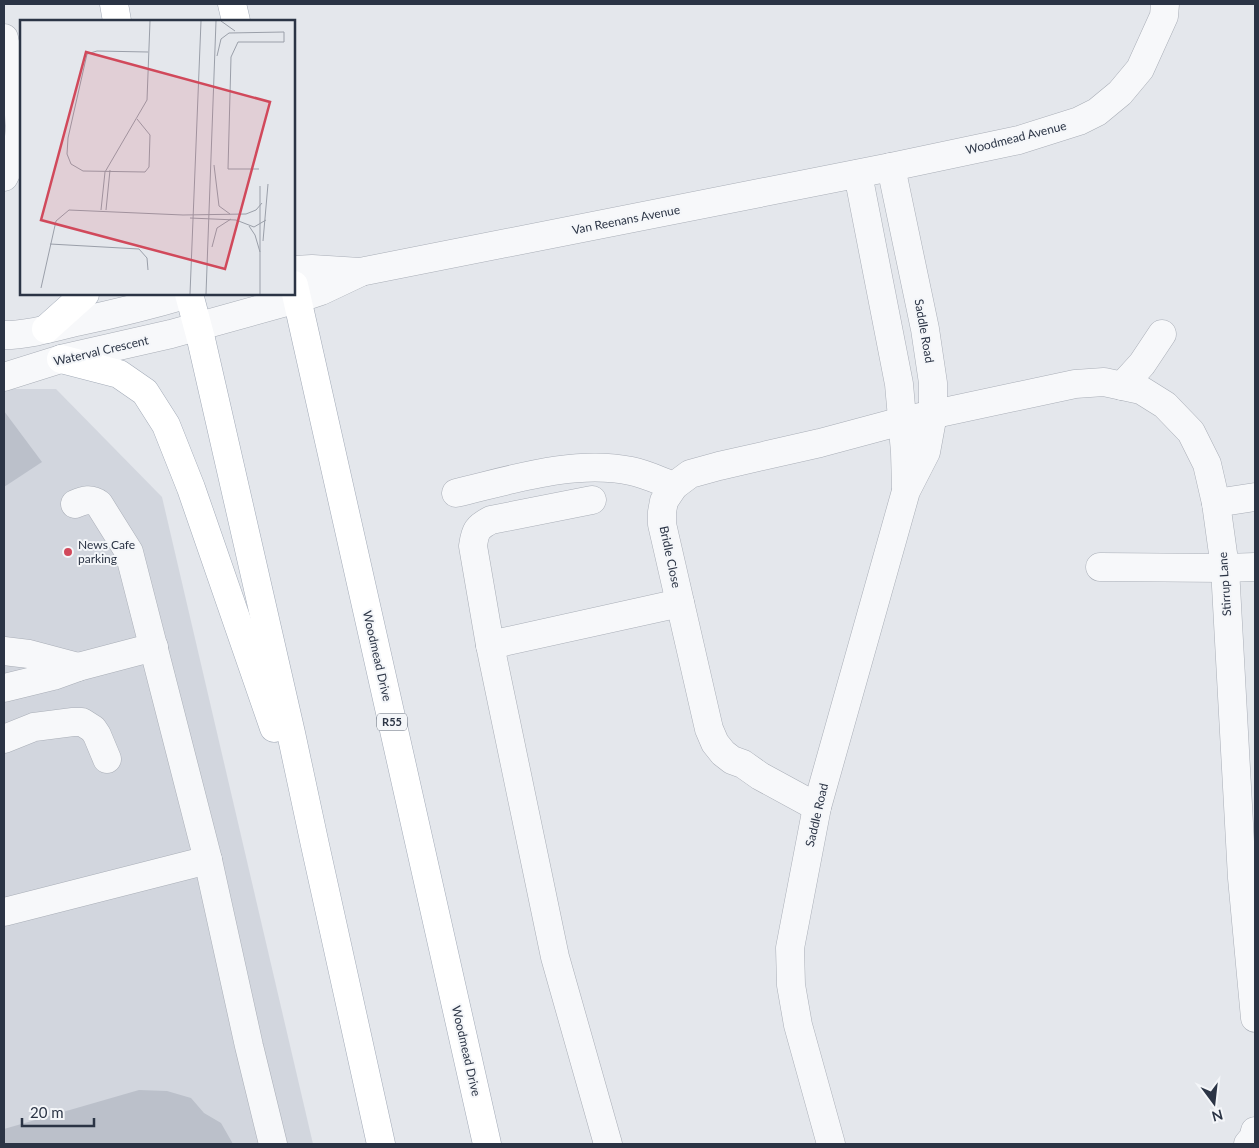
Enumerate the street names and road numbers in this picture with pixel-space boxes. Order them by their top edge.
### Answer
street label: Woodmead Avenue [964,118,1068,157]
street label: Van Reenans Avenue [571,202,681,237]
street label: Saddle Road [911,298,937,364]
street label: Waterval Crescent [52,332,151,369]
street label: Bridle Close [657,525,684,589]
street label: Stirrup Lane [1215,552,1234,616]
street label: Woodmead Drive [360,609,395,703]
road number: R55 [377,714,407,730]
street label: Saddle Road [802,782,831,848]
street label: Woodmead Drive [449,1004,484,1098]

